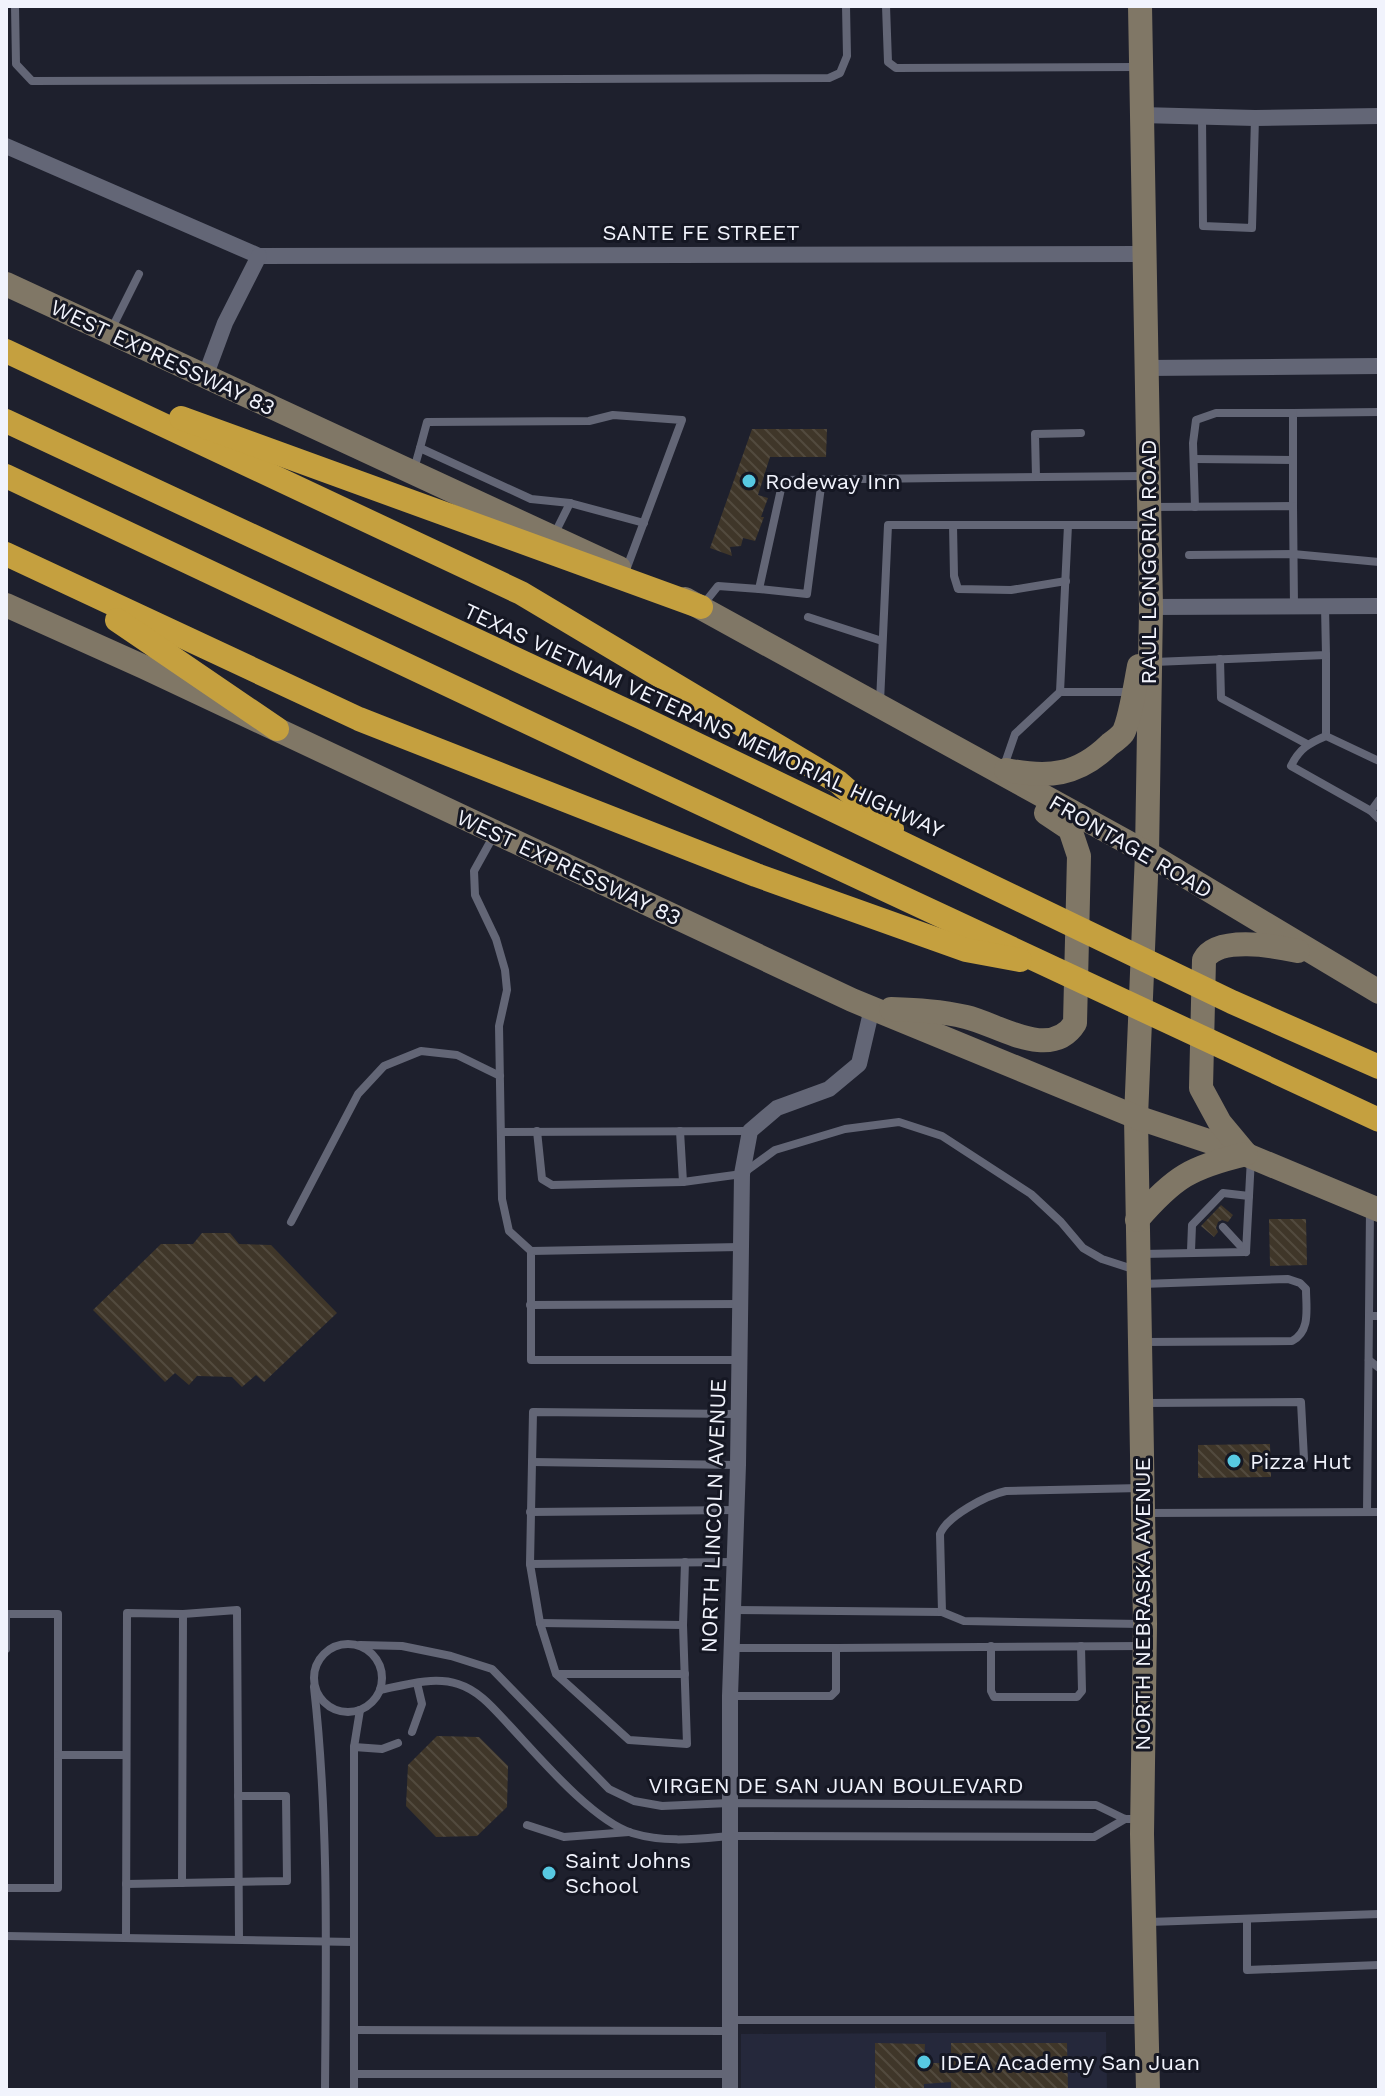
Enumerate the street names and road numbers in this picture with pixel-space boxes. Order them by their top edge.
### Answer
street label: SANTE FE STREET [602,220,800,245]
street label: WEST EXPRESSWAY 83 [47,294,279,420]
street label: RAUL LONGORIA ROAD [1136,439,1161,685]
street label: TEXAS VIETNAM VETERANS MEMORIAL HIGHWAY [460,598,948,843]
street label: FRONTAGE ROAD [1045,790,1217,903]
street label: WEST EXPRESSWAY 83 [453,804,685,930]
street label: NORTH LINCOLN AVENUE [696,1379,731,1654]
street label: NORTH NEBRASKA AVENUE [1130,1457,1155,1751]
street label: VIRGEN DE SAN JUAN BOULEVARD [648,1773,1024,1798]

